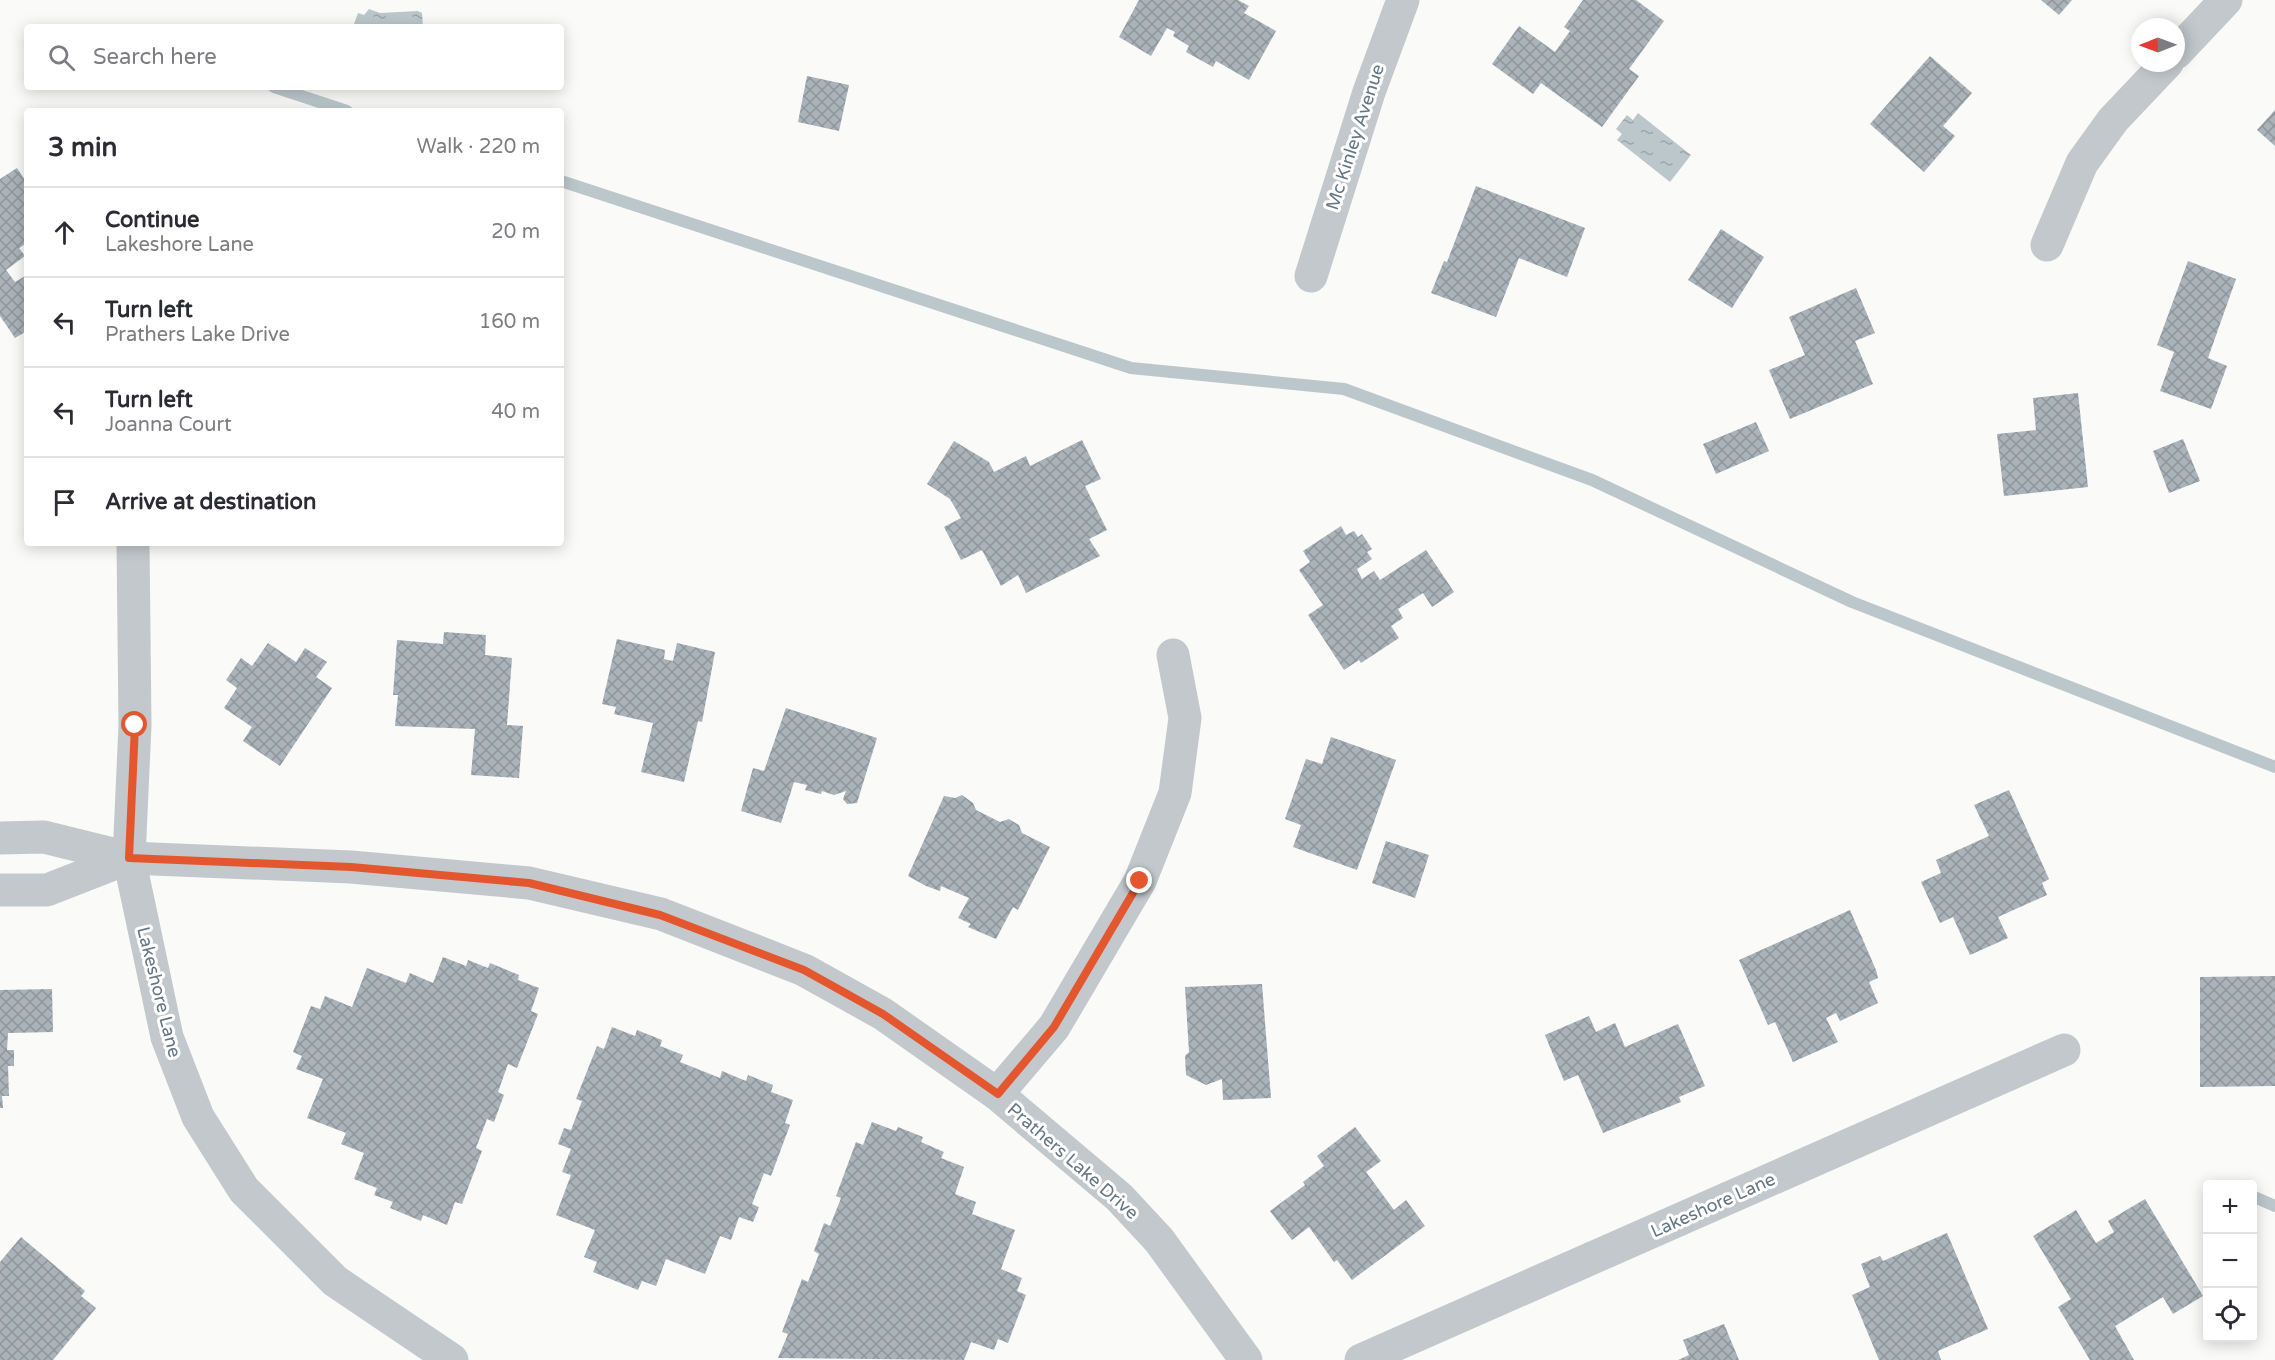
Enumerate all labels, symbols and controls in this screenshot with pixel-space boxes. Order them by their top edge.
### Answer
north arrow [2131,18,2185,72]
search box [24,24,564,90]
icon: search [45,41,78,74]
text: Search here [93,44,217,70]
street label: Mc Kinley Avenue [1321,61,1389,213]
text: 3 min [48,132,117,163]
text: Walk · 220 m [417,135,540,159]
text: Continue [105,207,200,233]
icon: ahead [48,216,81,249]
text: 20 m [491,220,540,244]
text: Lakeshore Lane [105,233,254,257]
text: Turn left [105,297,193,323]
icon: left [48,306,81,339]
text: 160 m [479,310,540,334]
text: Prathers Lake Drive [105,323,290,347]
text: Turn left [105,387,193,413]
icon: left [48,396,81,429]
text: 40 m [491,400,540,424]
text: Joanna Court [105,413,232,437]
icon: arrive [48,486,81,519]
text: Arrive at destination [105,489,316,515]
route start [121,711,147,737]
route end [1126,867,1152,893]
street label: Lakeshore Lane [132,924,186,1060]
street label: Prathers Lake Drive [1003,1098,1143,1224]
street label: Lakeshore Lane [1647,1168,1779,1242]
map controls [2203,1180,2257,1342]
button: + [2203,1180,2257,1234]
button: − [2203,1234,2257,1288]
button: locate [2203,1288,2257,1342]

